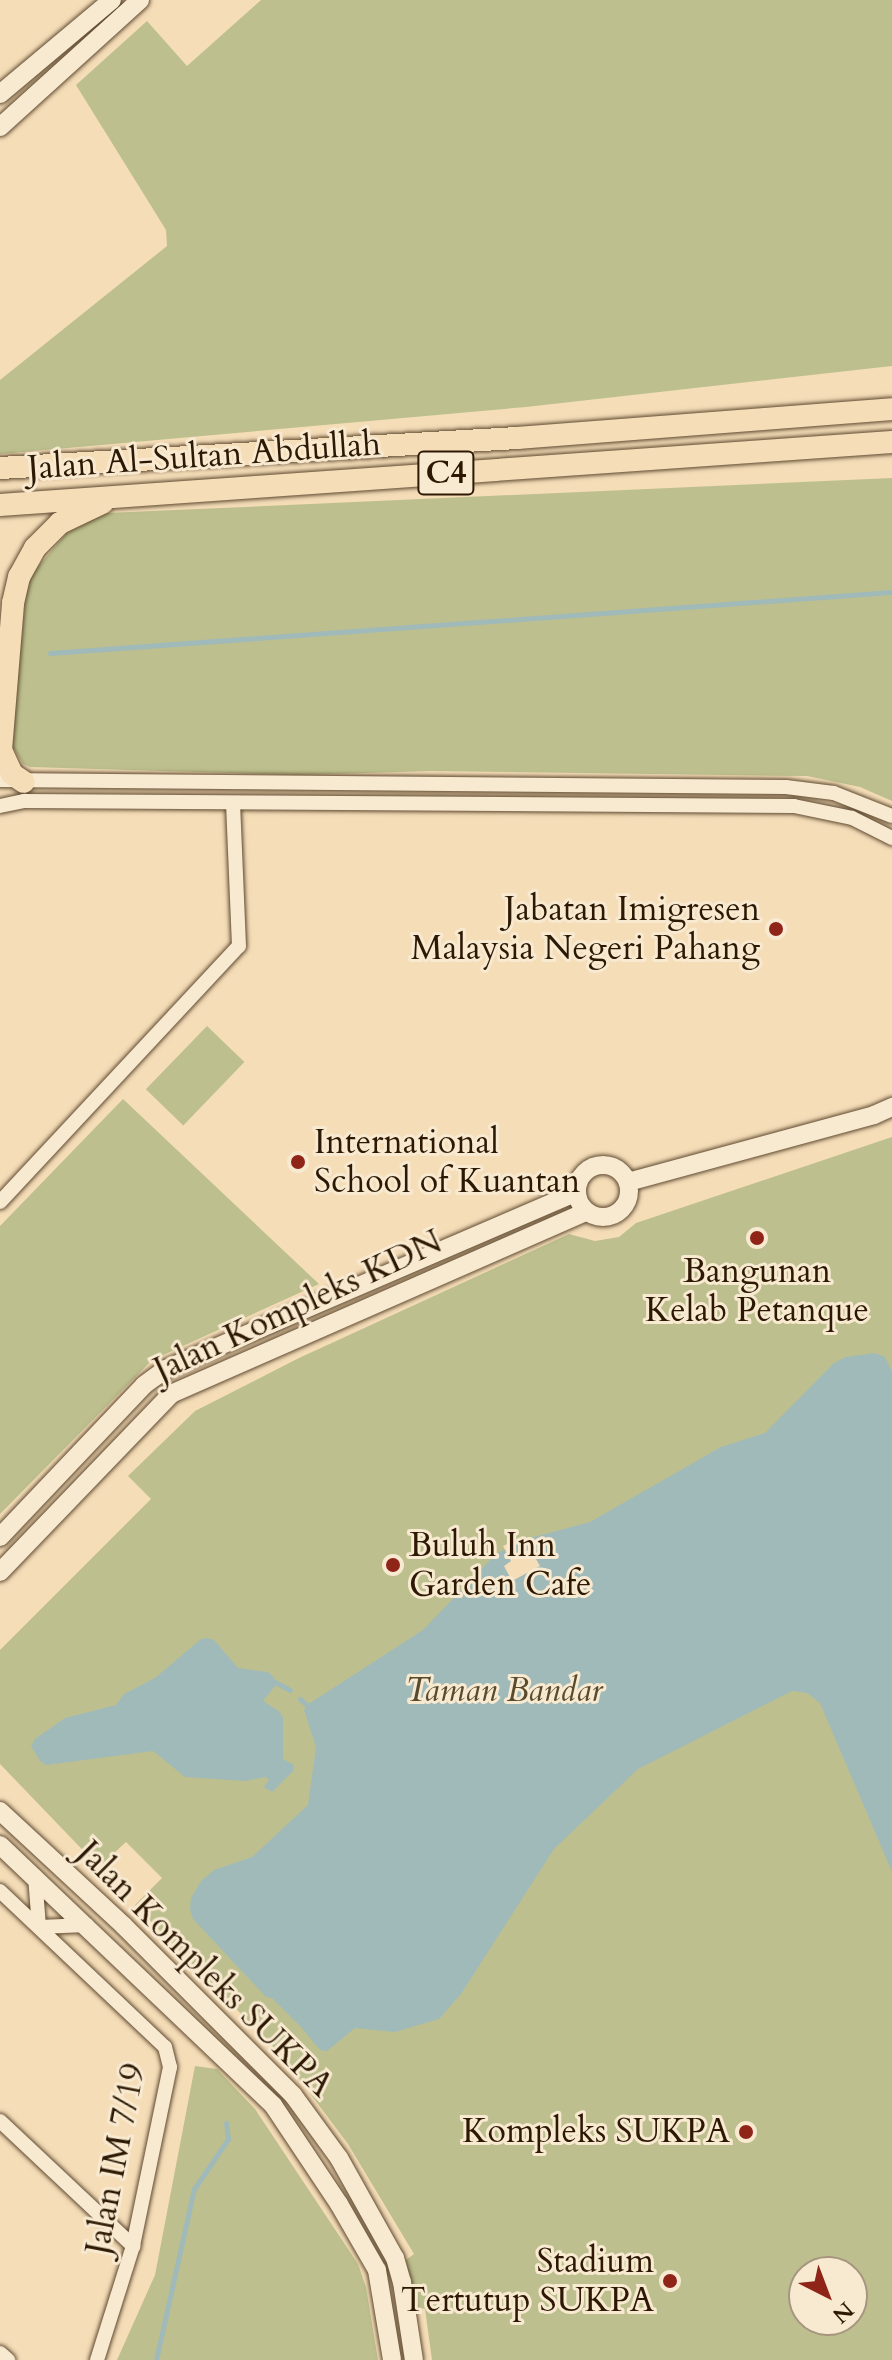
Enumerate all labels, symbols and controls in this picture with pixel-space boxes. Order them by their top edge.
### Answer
street label: Jalan Al-Sultan Abdullah [26,423,382,489]
road number: C4 [416,445,476,501]
place label: Jabatan Imigresen Malaysia Negeri Pahang [411,889,760,968]
marker: Jabatan Imigresen Malaysia Negeri Pahang [767,920,785,938]
place label: International School of Kuantan [314,1122,580,1202]
marker: International School of Kuantan [289,1153,307,1171]
street label: Jalan Kompleks KDN [147,1221,449,1391]
marker: Bangunan Kelab Petanque [748,1229,766,1247]
place label: Bangunan Kelab Petanque [645,1251,869,1330]
place label: Buluh Inn Garden Cafe [409,1525,591,1604]
marker: Buluh Inn Garden Cafe [384,1556,402,1574]
park label: Taman Bandar [405,1671,603,1711]
street label: Jalan Kompleks SUKPA [68,1832,342,2106]
street label: Jalan IM 7/19 [77,2060,155,2258]
place label: Kompleks SUKPA [462,2112,730,2152]
marker: Kompleks SUKPA [737,2123,755,2141]
place label: Stadium Tertutup SUKPA [401,2241,654,2320]
north arrow [788,2256,868,2336]
marker: Stadium Tertutup SUKPA [661,2272,679,2290]
text: N [826,2295,860,2330]

